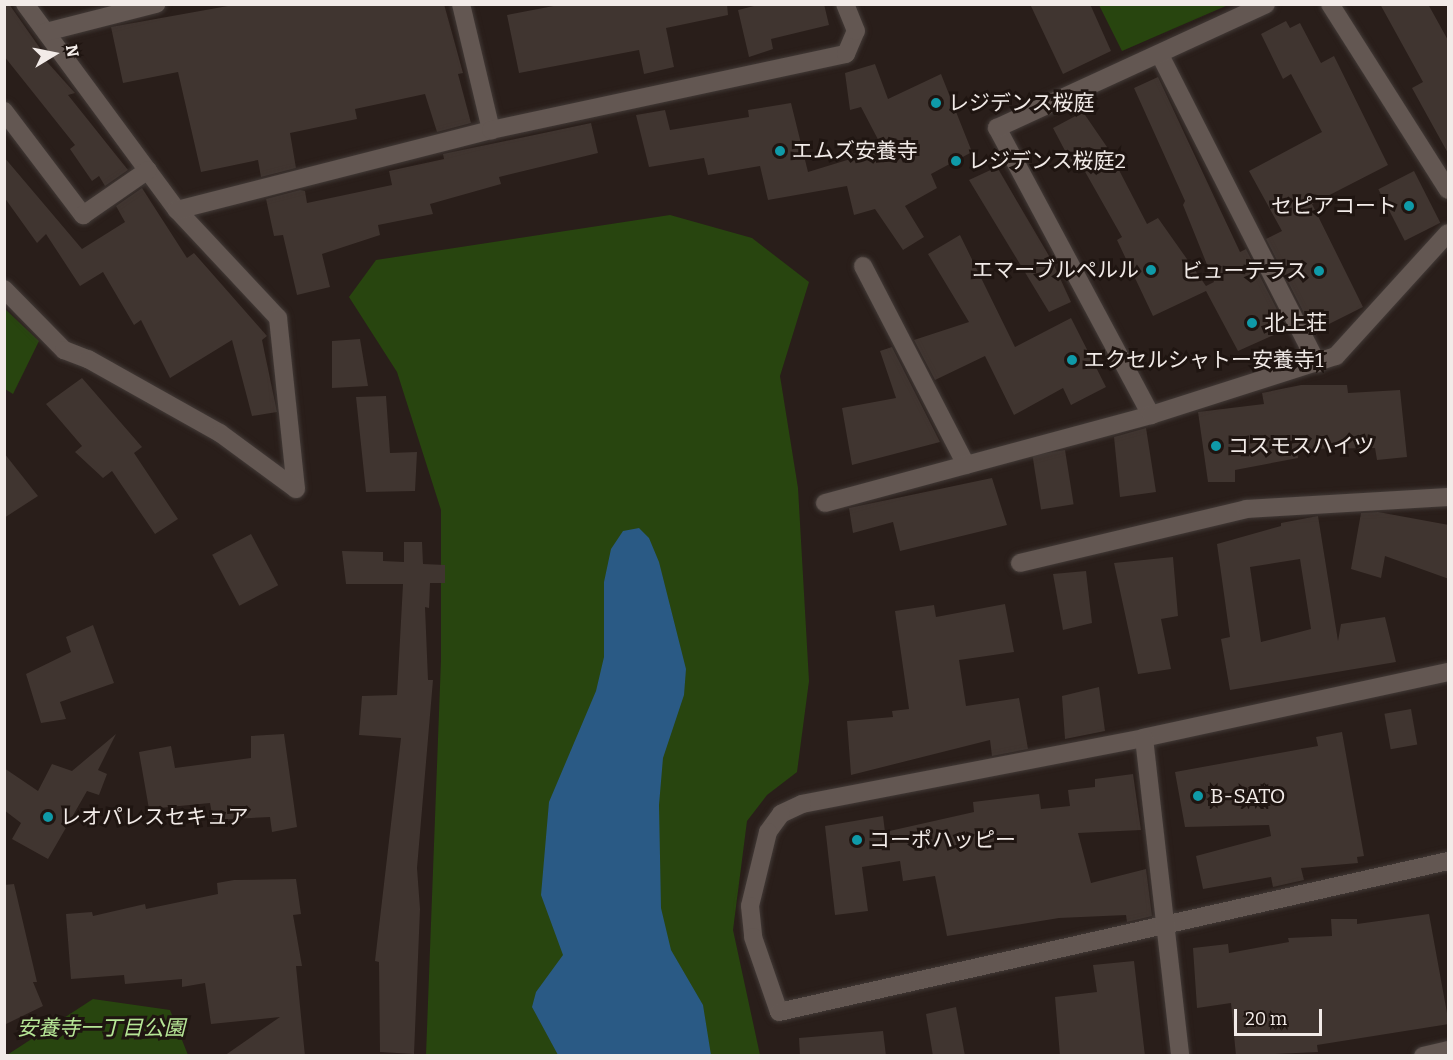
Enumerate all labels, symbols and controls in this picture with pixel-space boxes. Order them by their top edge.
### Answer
north arrow [24,24,84,84]
text: N [62,43,83,59]
place label: レジデンス桜庭 [948,90,1095,116]
marker: レジデンス桜庭 [929,96,943,110]
place label: エムズ安養寺 [792,138,918,164]
marker: エムズ安養寺 [773,144,787,158]
place label: レジデンス桜庭2 [968,148,1126,174]
marker: レジデンス桜庭2 [949,154,963,168]
place label: セピアコート [1271,193,1397,219]
marker: セピアコート [1402,199,1416,213]
place label: エマーブルペルル [971,257,1139,283]
place label: ビューテラス [1181,258,1307,284]
marker: エマーブルペルル [1144,263,1158,277]
marker: ビューテラス [1312,264,1326,278]
place label: 北上荘 [1264,310,1327,336]
marker: 北上荘 [1245,316,1259,330]
place label: エクセルシャトー安養寺1 [1084,347,1324,373]
marker: エクセルシャトー安養寺1 [1065,353,1079,367]
place label: コスモスハイツ [1228,433,1375,459]
marker: コスモスハイツ [1209,439,1223,453]
place label: B-SATO [1210,783,1286,809]
marker: B-SATO [1191,789,1205,803]
place label: レオパレスセキュア [60,804,249,830]
marker: レオパレスセキュア [41,810,55,824]
place label: コーポハッピー [869,827,1016,853]
marker: コーポハッピー [850,833,864,847]
scale bar [1237,997,1326,1035]
text: 20 m [1245,1008,1287,1030]
park label: 安養寺一丁目公園 [17,1015,185,1041]

